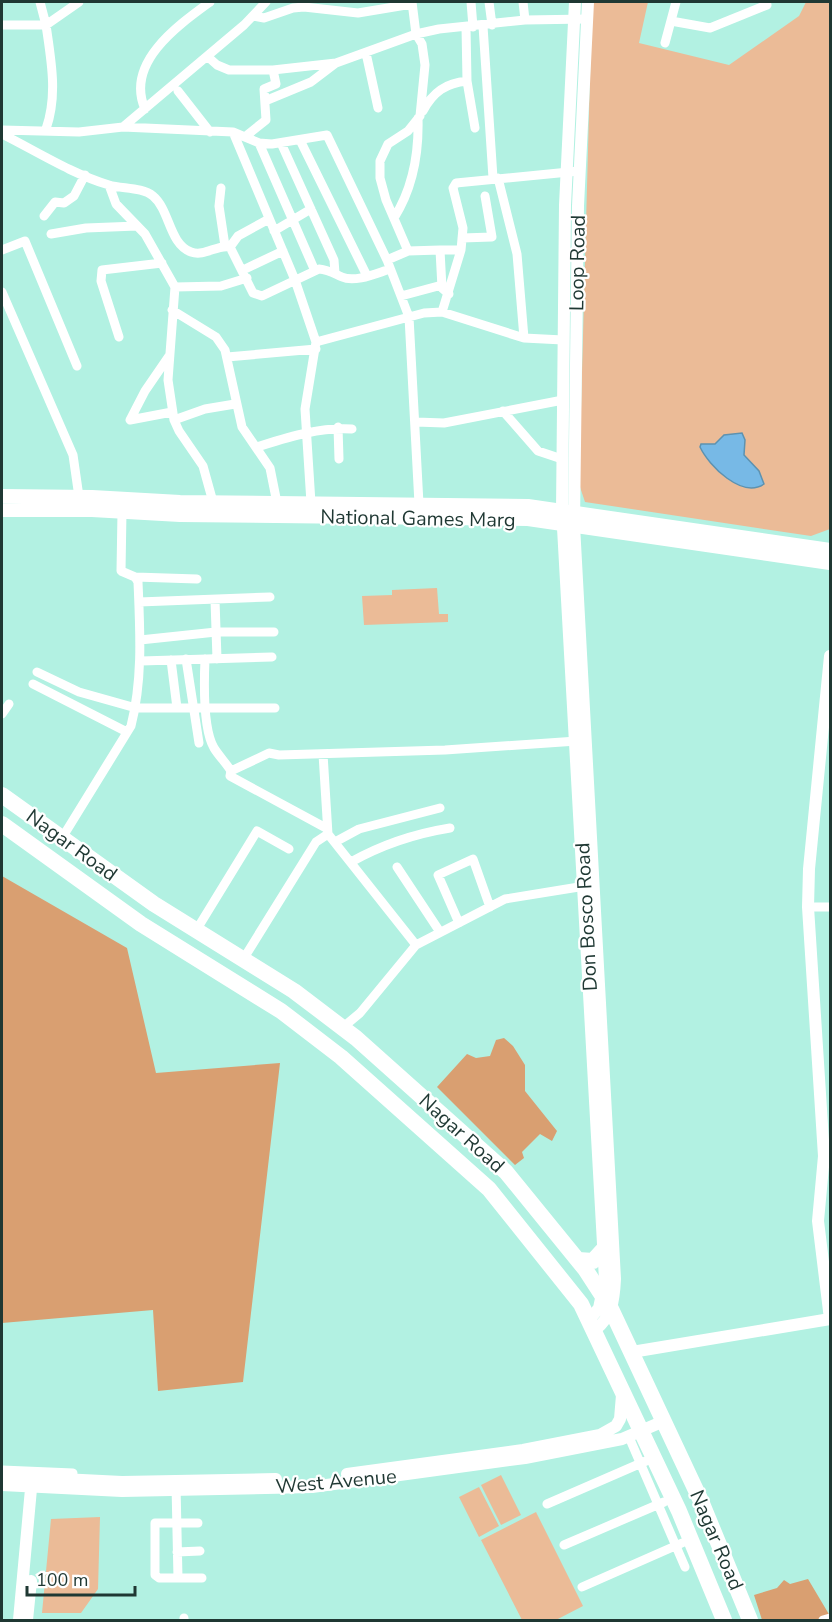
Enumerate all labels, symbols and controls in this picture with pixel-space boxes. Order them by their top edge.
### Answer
street label: Loop Road [563,215,592,311]
street label: National Games Marg [320,503,516,534]
street label: Nagar Road [21,803,123,888]
street label: Don Bosco Road [569,842,604,992]
street label: Nagar Road [413,1088,510,1179]
street label: West Avenue [274,1463,398,1500]
street label: Nagar Road [683,1486,750,1595]
scale bar [27,1559,135,1597]
text: 100 m [36,1568,88,1592]

